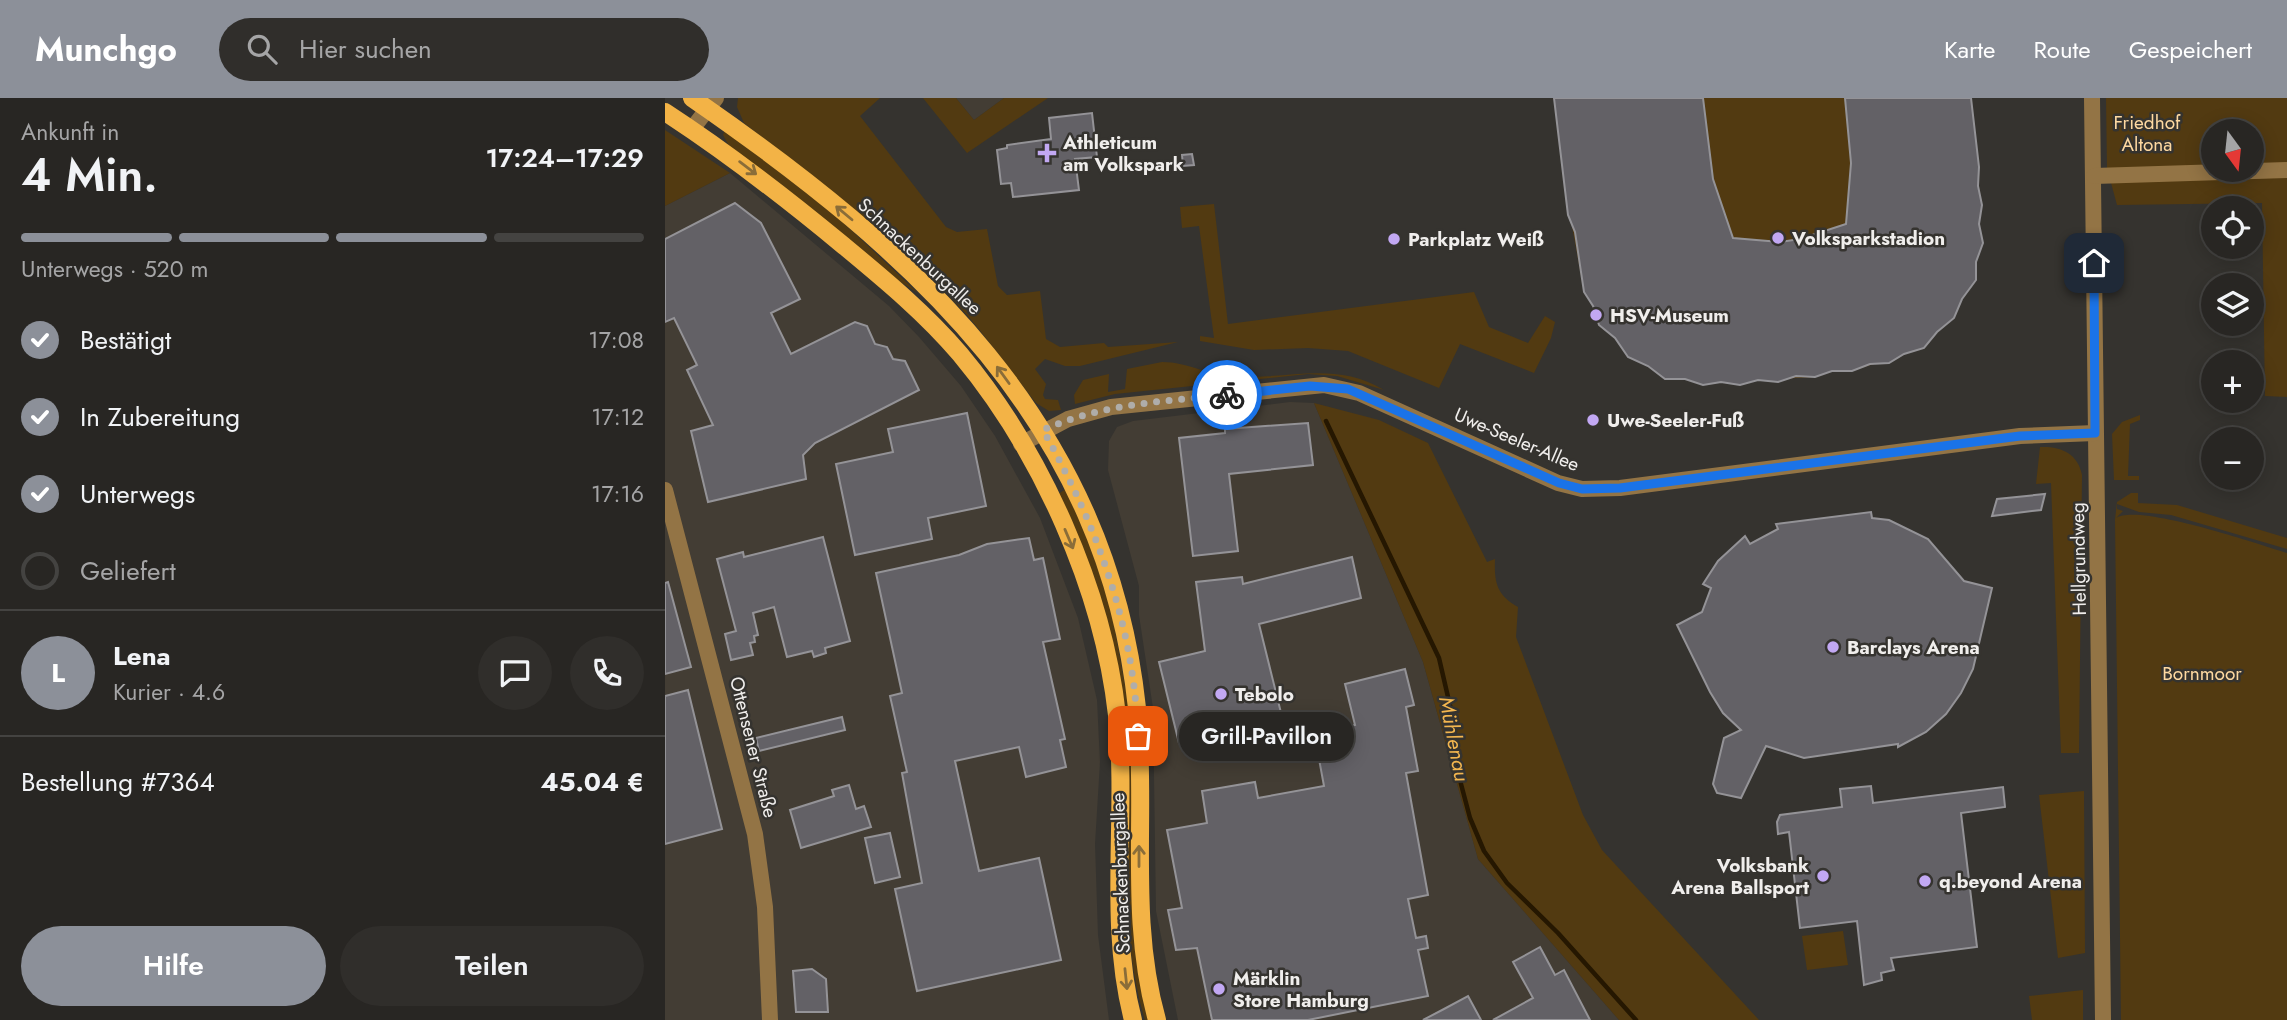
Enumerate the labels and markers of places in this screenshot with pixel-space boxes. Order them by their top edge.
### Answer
place label: Athleticum am Volkspark [1062,129,1184,178]
marker: Athleticum am Volkspark [1037,143,1057,163]
place label: Volksparkstadion [1791,225,1945,252]
place label: Parkplatz Weiß [1408,226,1544,253]
marker: Volksparkstadion [1770,230,1786,246]
marker: Parkplatz Weiß [1386,231,1402,247]
pin [2064,233,2124,293]
place label: HSV-Museum [1610,302,1729,329]
marker: HSV-Museum [1588,307,1604,323]
place label: Uwe-Seeler-Fuß [1607,407,1744,434]
marker: Uwe-Seeler-Fuß [1585,412,1601,428]
place label: Barclays Arena [1847,634,1980,661]
marker: Barclays Arena [1825,639,1841,655]
place label: Tebolo [1235,681,1294,708]
marker: Tebolo [1213,686,1229,702]
pin [1108,706,1168,766]
callout: Grill-Pavillon [1180,712,1355,760]
place label: Volksbank Arena Ballsport [1670,852,1809,901]
marker: Volksbank Arena Ballsport [1815,868,1831,884]
place label: q.beyond Arena [1939,868,2082,895]
marker: q.beyond Arena [1917,873,1933,889]
place label: Märklin Store Hamburg [1233,965,1369,1014]
marker: Märklin Store Hamburg [1211,981,1227,997]

